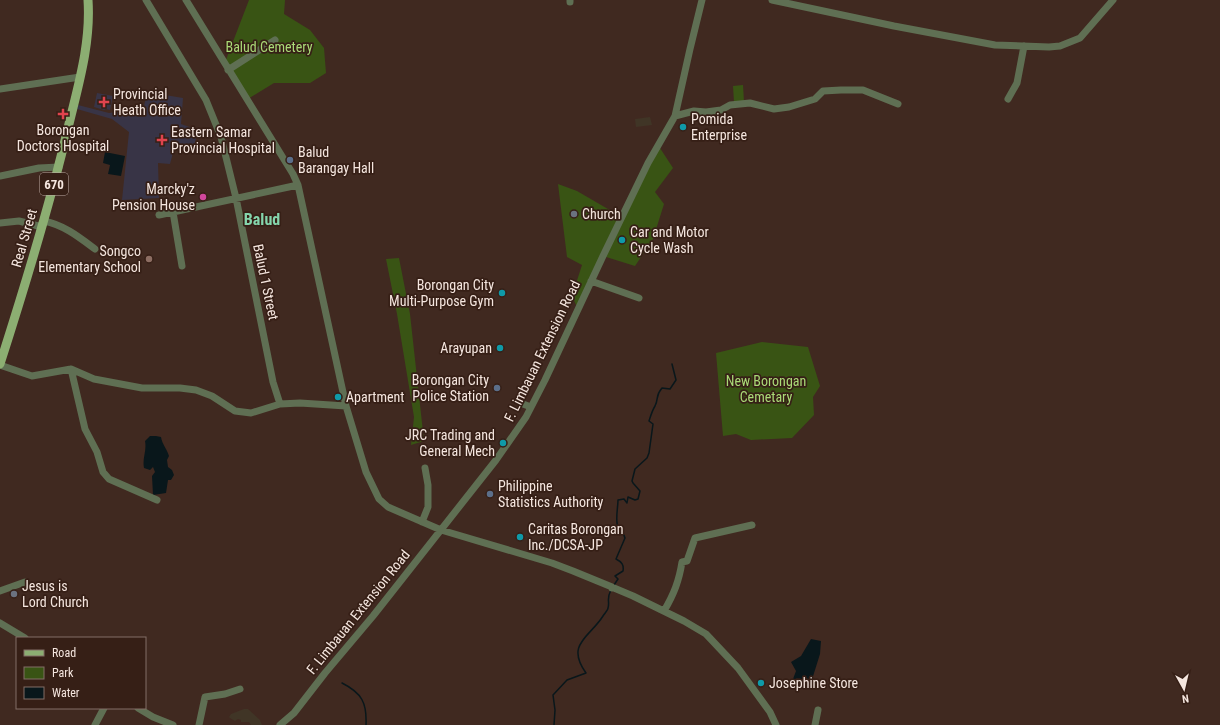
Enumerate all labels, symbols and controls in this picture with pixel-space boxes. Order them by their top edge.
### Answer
park label: Balud Cemetery [225,39,313,55]
place label: Provincial Heath Office [113,86,181,118]
marker: Provincial Heath Office [98,96,110,108]
marker: Borongan Doctors Hospital [57,108,69,120]
place label: Pomida Enterprise [691,111,747,143]
place label: Borongan Doctors Hospital [17,122,109,154]
marker: Pomida Enterprise [678,122,688,132]
place label: Eastern Samar Provincial Hospital [171,124,275,156]
marker: Eastern Samar Provincial Hospital [156,134,168,146]
place label: Balud Barangay Hall [298,144,374,176]
marker: Balud Barangay Hall [285,155,295,165]
road number: 670 [40,173,68,195]
place label: Marcky'z Pension House [112,181,195,213]
marker: Marcky'z Pension House [198,192,208,202]
place label: Church [582,206,621,222]
street label: Real Street [8,207,40,269]
marker: Church [569,209,579,219]
district label: Balud [244,210,280,229]
place label: Car and Motor Cycle Wash [630,224,709,256]
marker: Car and Motor Cycle Wash [617,235,627,245]
street label: Balud 1 Street [250,242,282,322]
place label: Songco Elementary School [38,243,141,275]
marker: Songco Elementary School [144,254,154,264]
place label: Borongan City Multi-Purpose Gym [389,277,494,309]
street label: F. Limbauan Extension Road [501,278,583,424]
marker: Borongan City Multi-Purpose Gym [497,288,507,298]
place label: Arayupan [440,340,492,356]
marker: Arayupan [495,343,505,353]
place label: Borongan City Police Station [412,372,489,404]
park label: New Borongan Cemetary [726,373,806,405]
marker: Borongan City Police Station [492,383,502,393]
place label: Apartment [346,389,404,405]
marker: Apartment [333,392,343,402]
place label: JRC Trading and General Mech [405,427,495,459]
marker: JRC Trading and General Mech [498,438,508,448]
place label: Philippine Statistics Authority [498,478,604,510]
marker: Philippine Statistics Authority [485,489,495,499]
place label: Caritas Borongan Inc./DCSA-JP [528,521,624,553]
marker: Caritas Borongan Inc./DCSA-JP [515,532,525,542]
street label: F. Limbauan Extension Road [303,547,413,677]
place label: Jesus is Lord Church [22,578,89,610]
marker: Jesus is Lord Church [9,589,19,599]
legend [16,637,146,709]
text: Road [52,646,76,660]
text: Park [52,666,74,680]
north arrow [1164,669,1204,709]
place label: Josephine Store [769,675,859,691]
marker: Josephine Store [756,678,766,688]
text: Water [52,686,80,700]
text: N [1181,692,1190,705]

